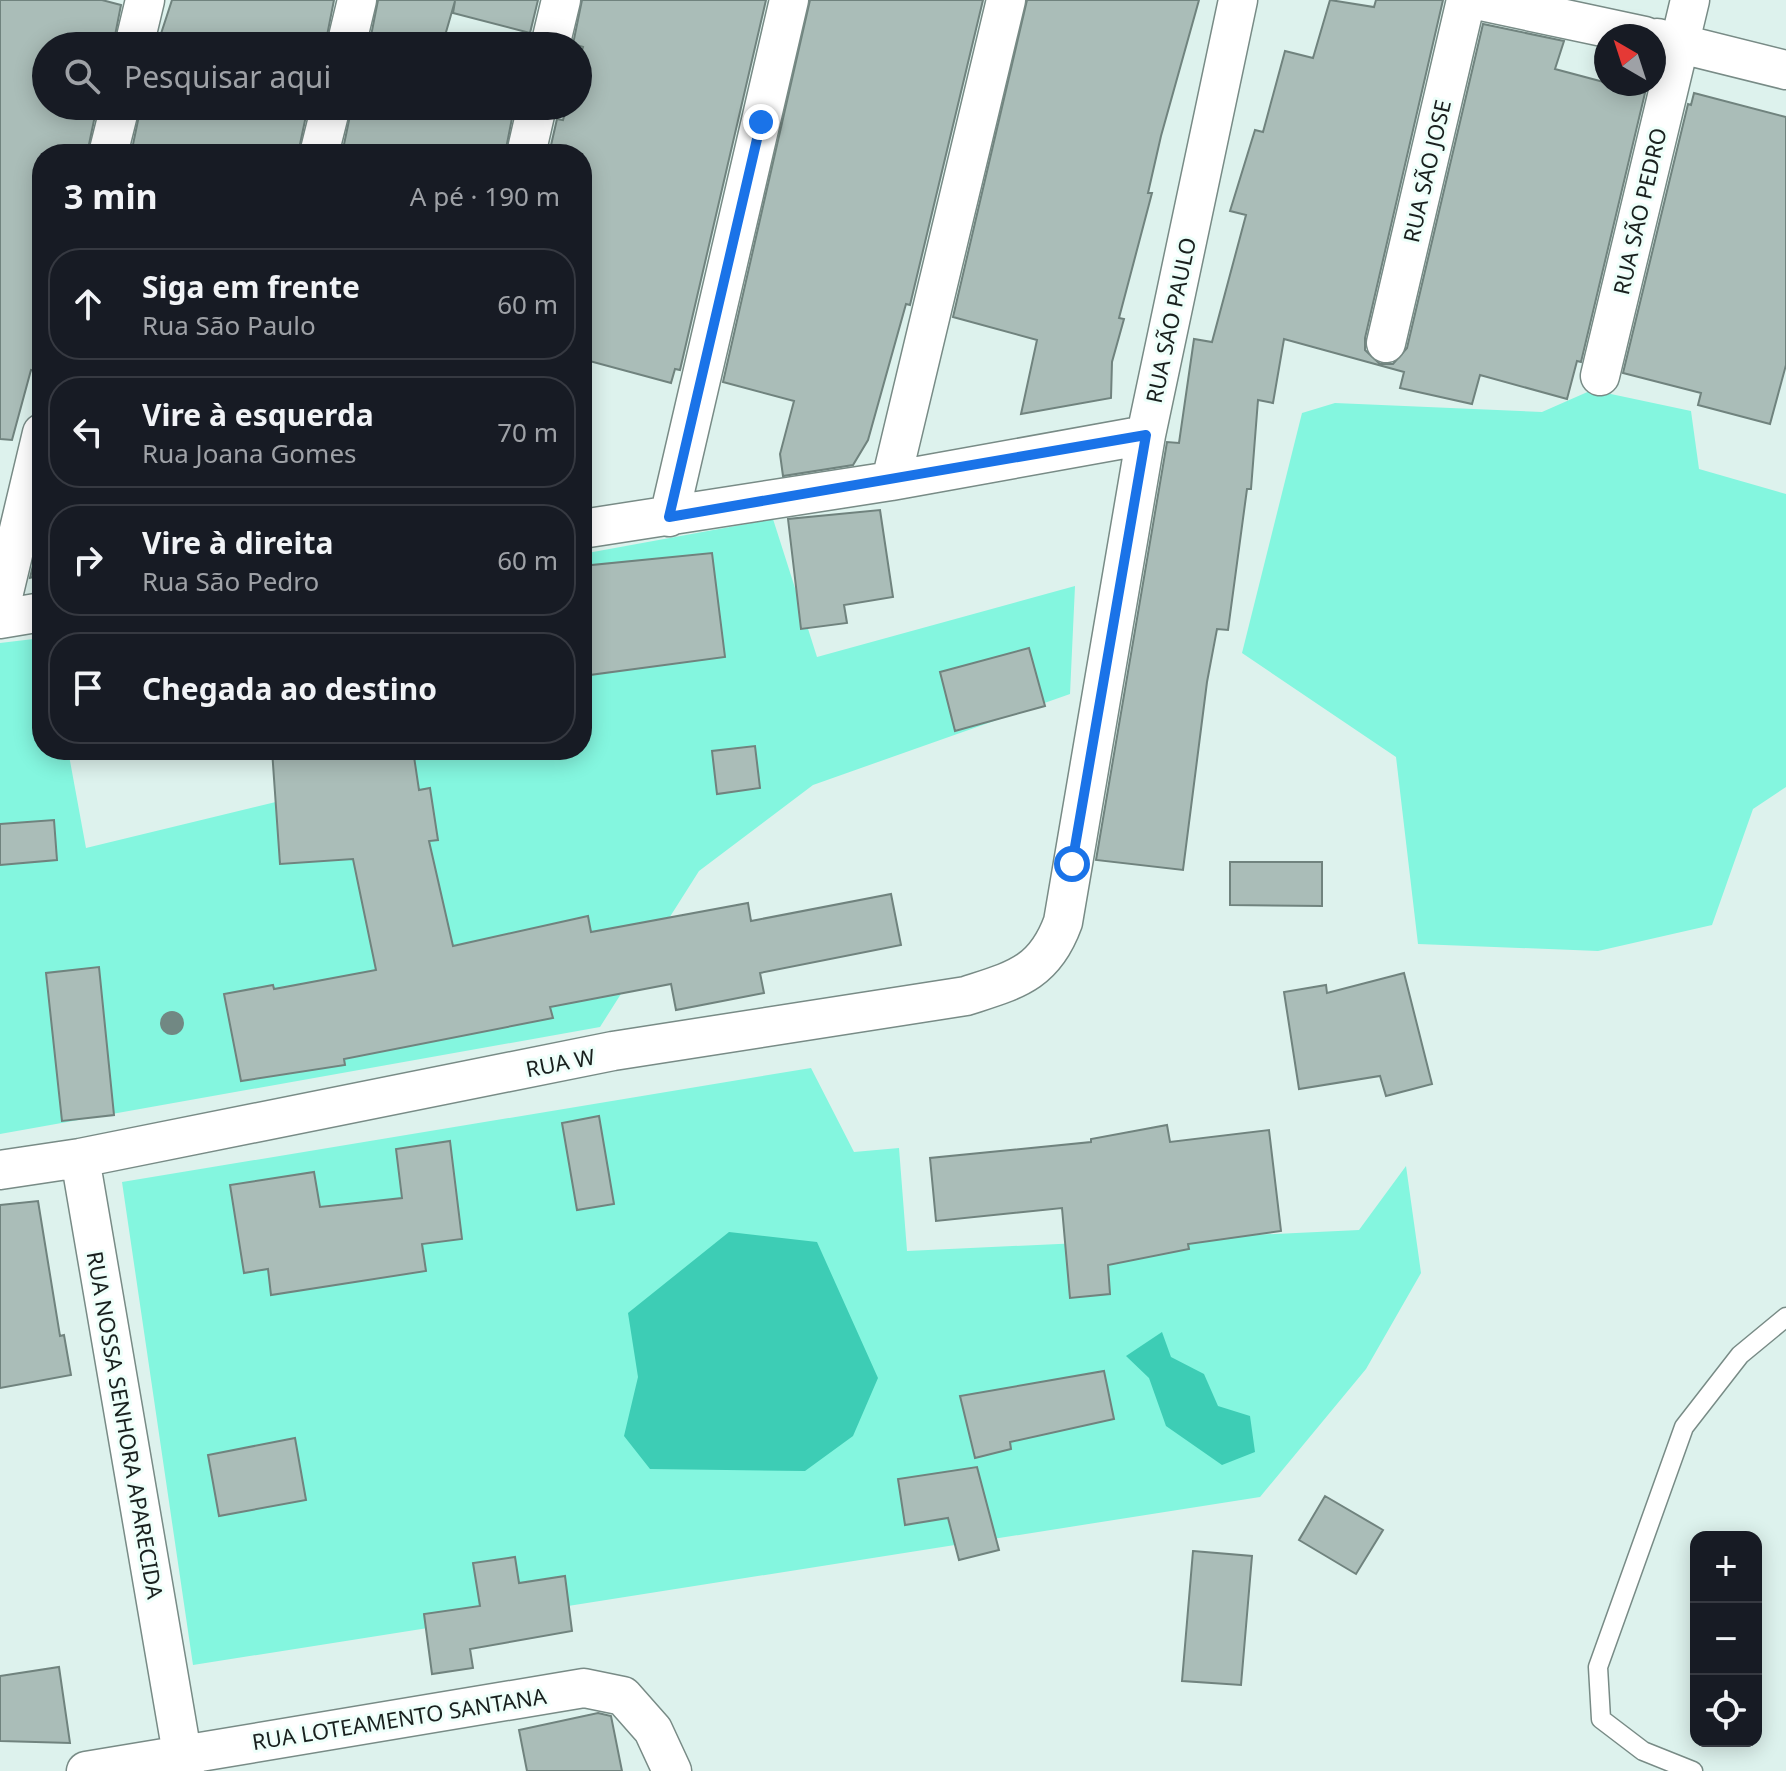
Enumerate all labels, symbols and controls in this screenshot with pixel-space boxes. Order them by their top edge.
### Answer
north arrow [1594,24,1666,96]
search box [32,32,592,120]
icon: search [60,54,104,98]
text: Pesquisar aqui [124,56,331,97]
street label: RUA SÃO JOSE [1395,97,1457,245]
route end [743,104,779,140]
street label: RUA SÃO PEDRO [1605,125,1673,297]
text: 3 min [64,173,158,219]
text: A pé · 190 m [410,178,560,214]
street label: RUA SÃO PAULO [1138,234,1202,406]
text: Siga em frente [142,266,360,307]
icon: ahead [66,282,110,326]
text: 60 m [497,286,558,322]
text: Rua São Paulo [142,307,316,343]
text: Vire à esquerda [142,394,374,435]
icon: left [66,410,110,454]
text: 70 m [497,414,558,450]
text: Rua Joana Gomes [142,435,357,471]
text: Vire à direita [142,522,333,563]
icon: right [66,538,110,582]
text: 60 m [497,542,558,578]
text: Rua São Pedro [142,563,319,599]
icon: arrive [66,666,110,710]
text: Chegada ao destino [142,668,437,709]
route start [1054,846,1090,882]
street label: RUA W [523,1041,598,1083]
street label: RUA NOSSA SENHORA APARECIDA [81,1249,172,1602]
map controls [1690,1531,1762,1747]
button: + [1690,1531,1762,1603]
button: − [1690,1603,1762,1675]
button: locate [1690,1675,1762,1747]
street label: RUA LOTEAMENTO SANTANA [250,1680,549,1756]

